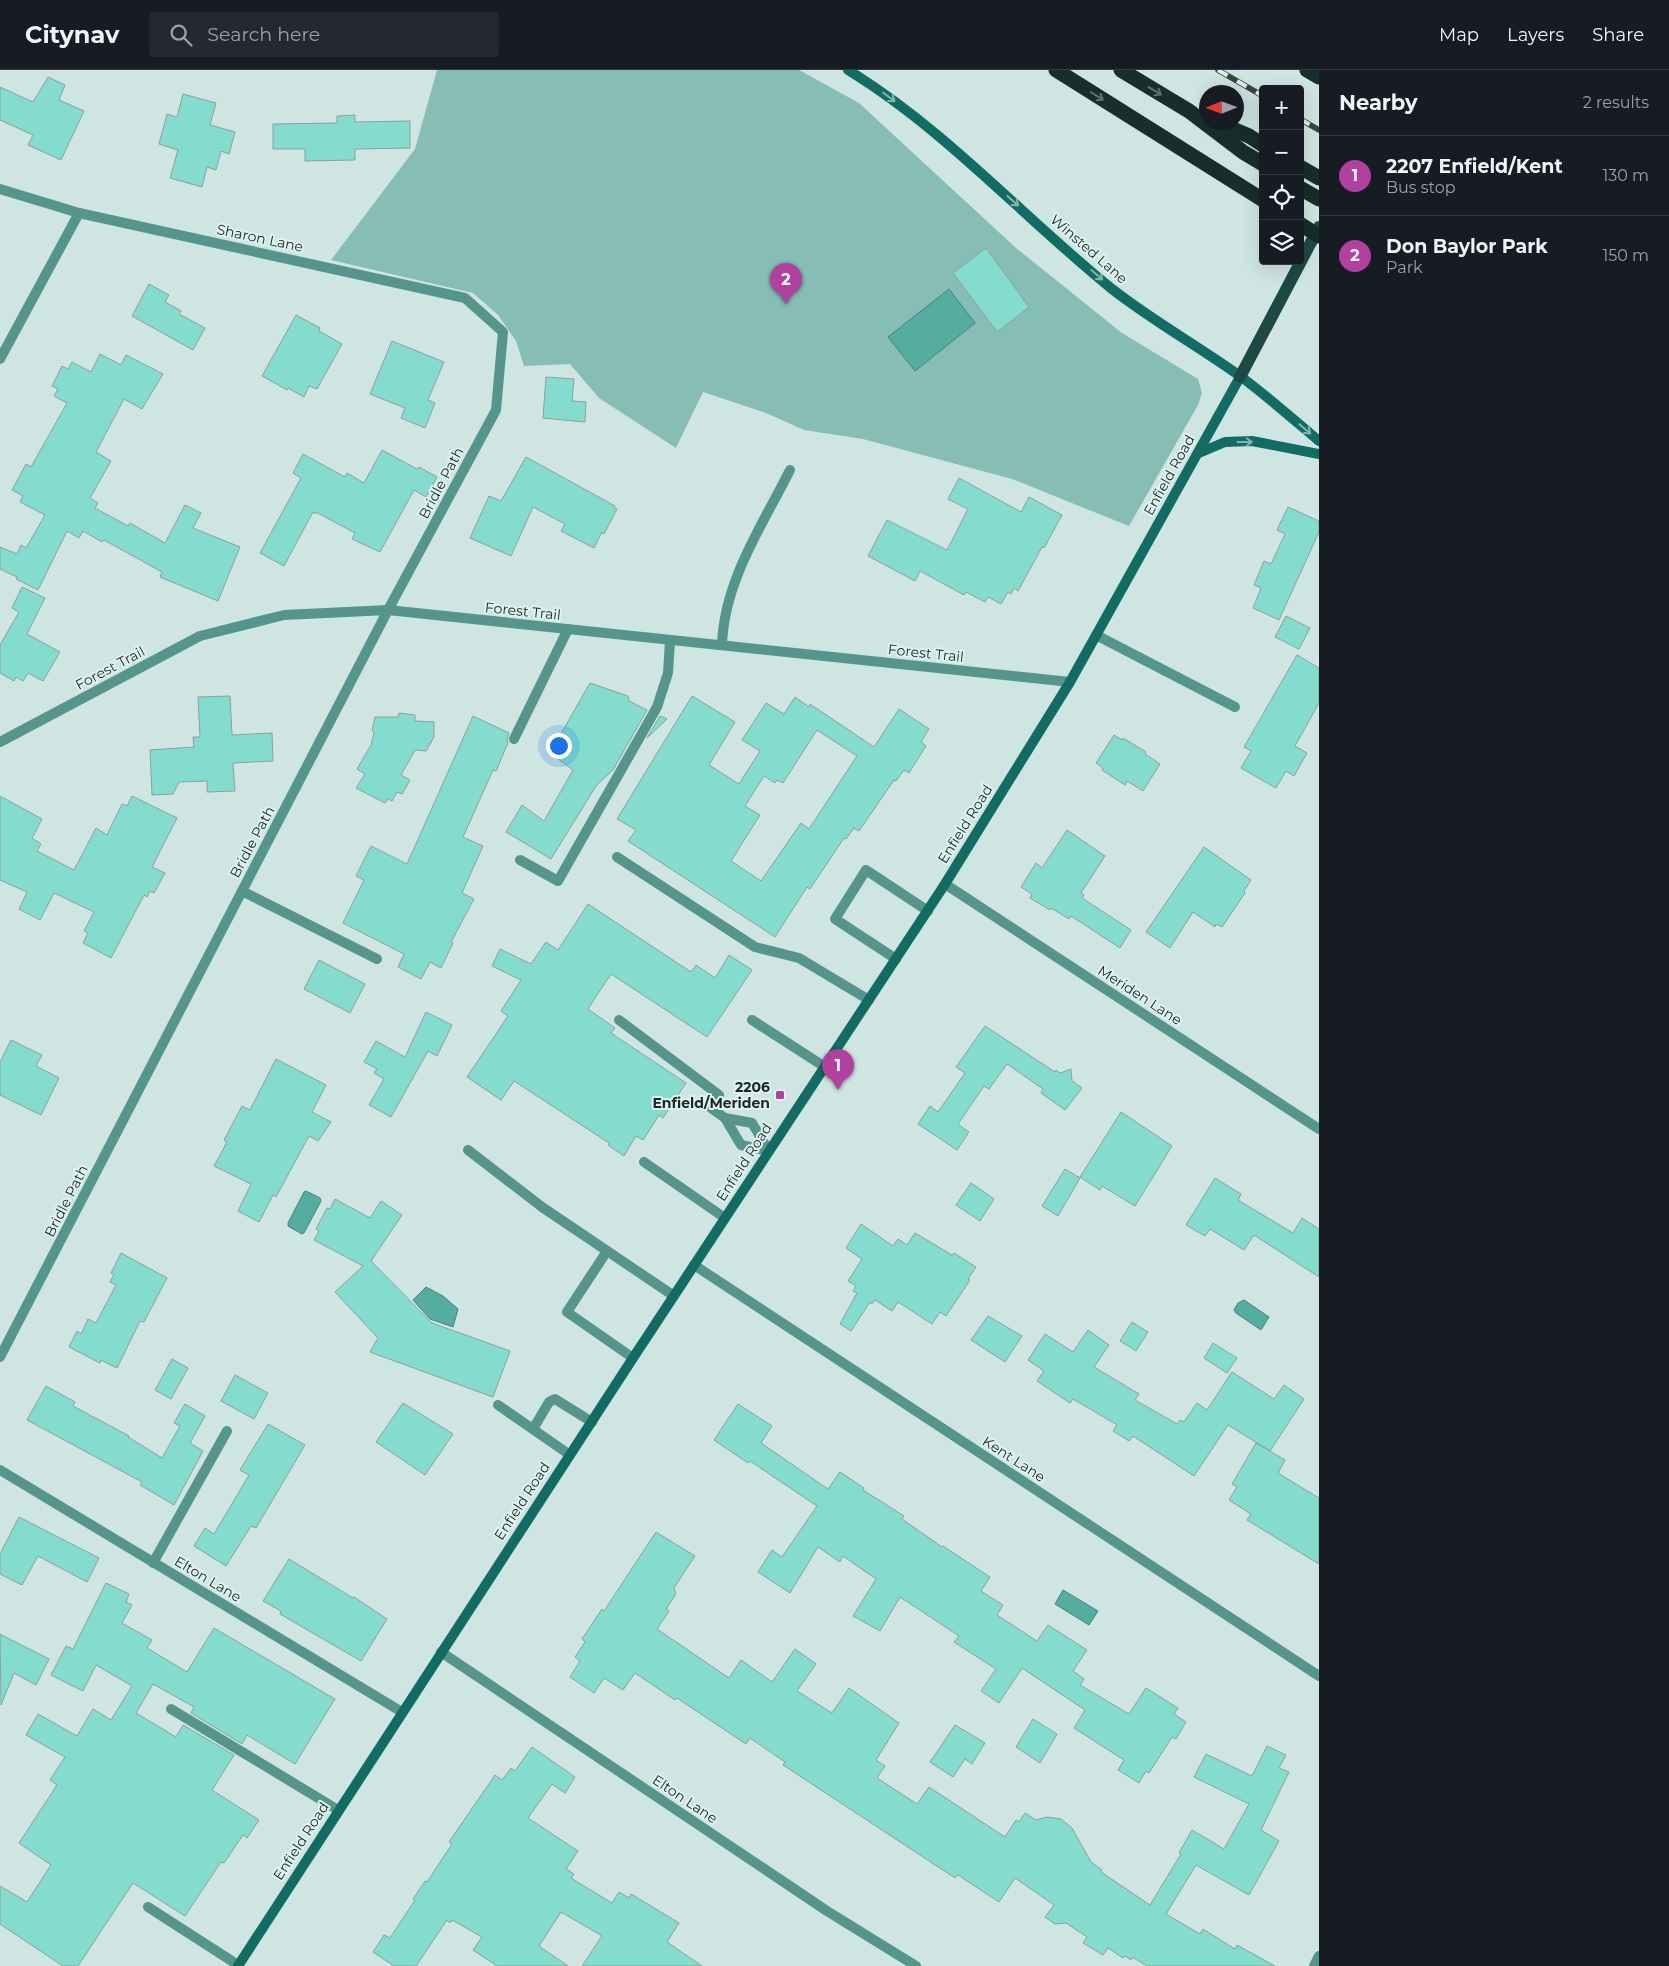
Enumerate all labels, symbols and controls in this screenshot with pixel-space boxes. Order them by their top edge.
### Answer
search box [149,12,499,57]
text: Citynav [25,20,119,49]
icon: search [167,21,195,49]
text: Search here [207,23,320,46]
text: Map [1439,24,1479,46]
text: Layers [1507,24,1564,46]
text: Share [1592,24,1644,46]
north arrow [1199,85,1244,130]
map controls [1259,85,1304,265]
button: + [1259,85,1304,130]
one-way arrow [1148,86,1162,96]
text: Nearby [1339,90,1418,115]
one-way arrow [1090,91,1104,101]
one-way arrow [882,92,896,102]
text: 2 results [1583,93,1649,112]
button: − [1259,130,1304,175]
text: 2207 Enfield/Kent [1386,155,1563,178]
text: 1 [1352,166,1358,185]
text: 130 m [1602,166,1649,185]
button: locate [1259,175,1304,220]
text: Bus stop [1386,178,1456,197]
one-way arrow [1007,195,1020,207]
street label: Winsted Lane [1047,210,1131,288]
street label: Sharon Lane [215,220,305,256]
button: layers [1259,220,1304,265]
text: Don Baylor Park [1386,235,1548,258]
text: 2 [1350,246,1360,265]
text: 150 m [1602,246,1649,265]
text: Park [1386,258,1423,277]
pin: 2 [770,263,802,304]
one-way arrow [1090,269,1103,281]
one-way arrow [1299,424,1312,435]
street label: Enfield Road [1139,432,1199,518]
one-way arrow [1236,437,1253,447]
street label: Bridle Path [415,444,467,522]
street label: Forest Trail [484,598,562,624]
street label: Forest Trail [887,640,965,666]
street label: Forest Trail [72,642,148,694]
your location [546,733,572,759]
street label: Enfield Road [934,781,996,867]
street label: Bridle Path [226,803,278,881]
street label: Meriden Lane [1095,961,1185,1029]
pin: 1 [822,1049,854,1090]
place label: 2206 Enfield/Meriden [652,1078,770,1112]
marker: 2206 Enfield/Meriden [774,1089,786,1101]
street label: Enfield Road [712,1120,776,1204]
street label: Bridle Path [40,1162,92,1240]
street label: Kent Lane [979,1432,1049,1486]
street label: Enfield Road [490,1459,554,1543]
street label: Elton Lane [171,1552,245,1606]
street label: Elton Lane [649,1771,721,1827]
street label: Enfield Road [269,1799,333,1883]

